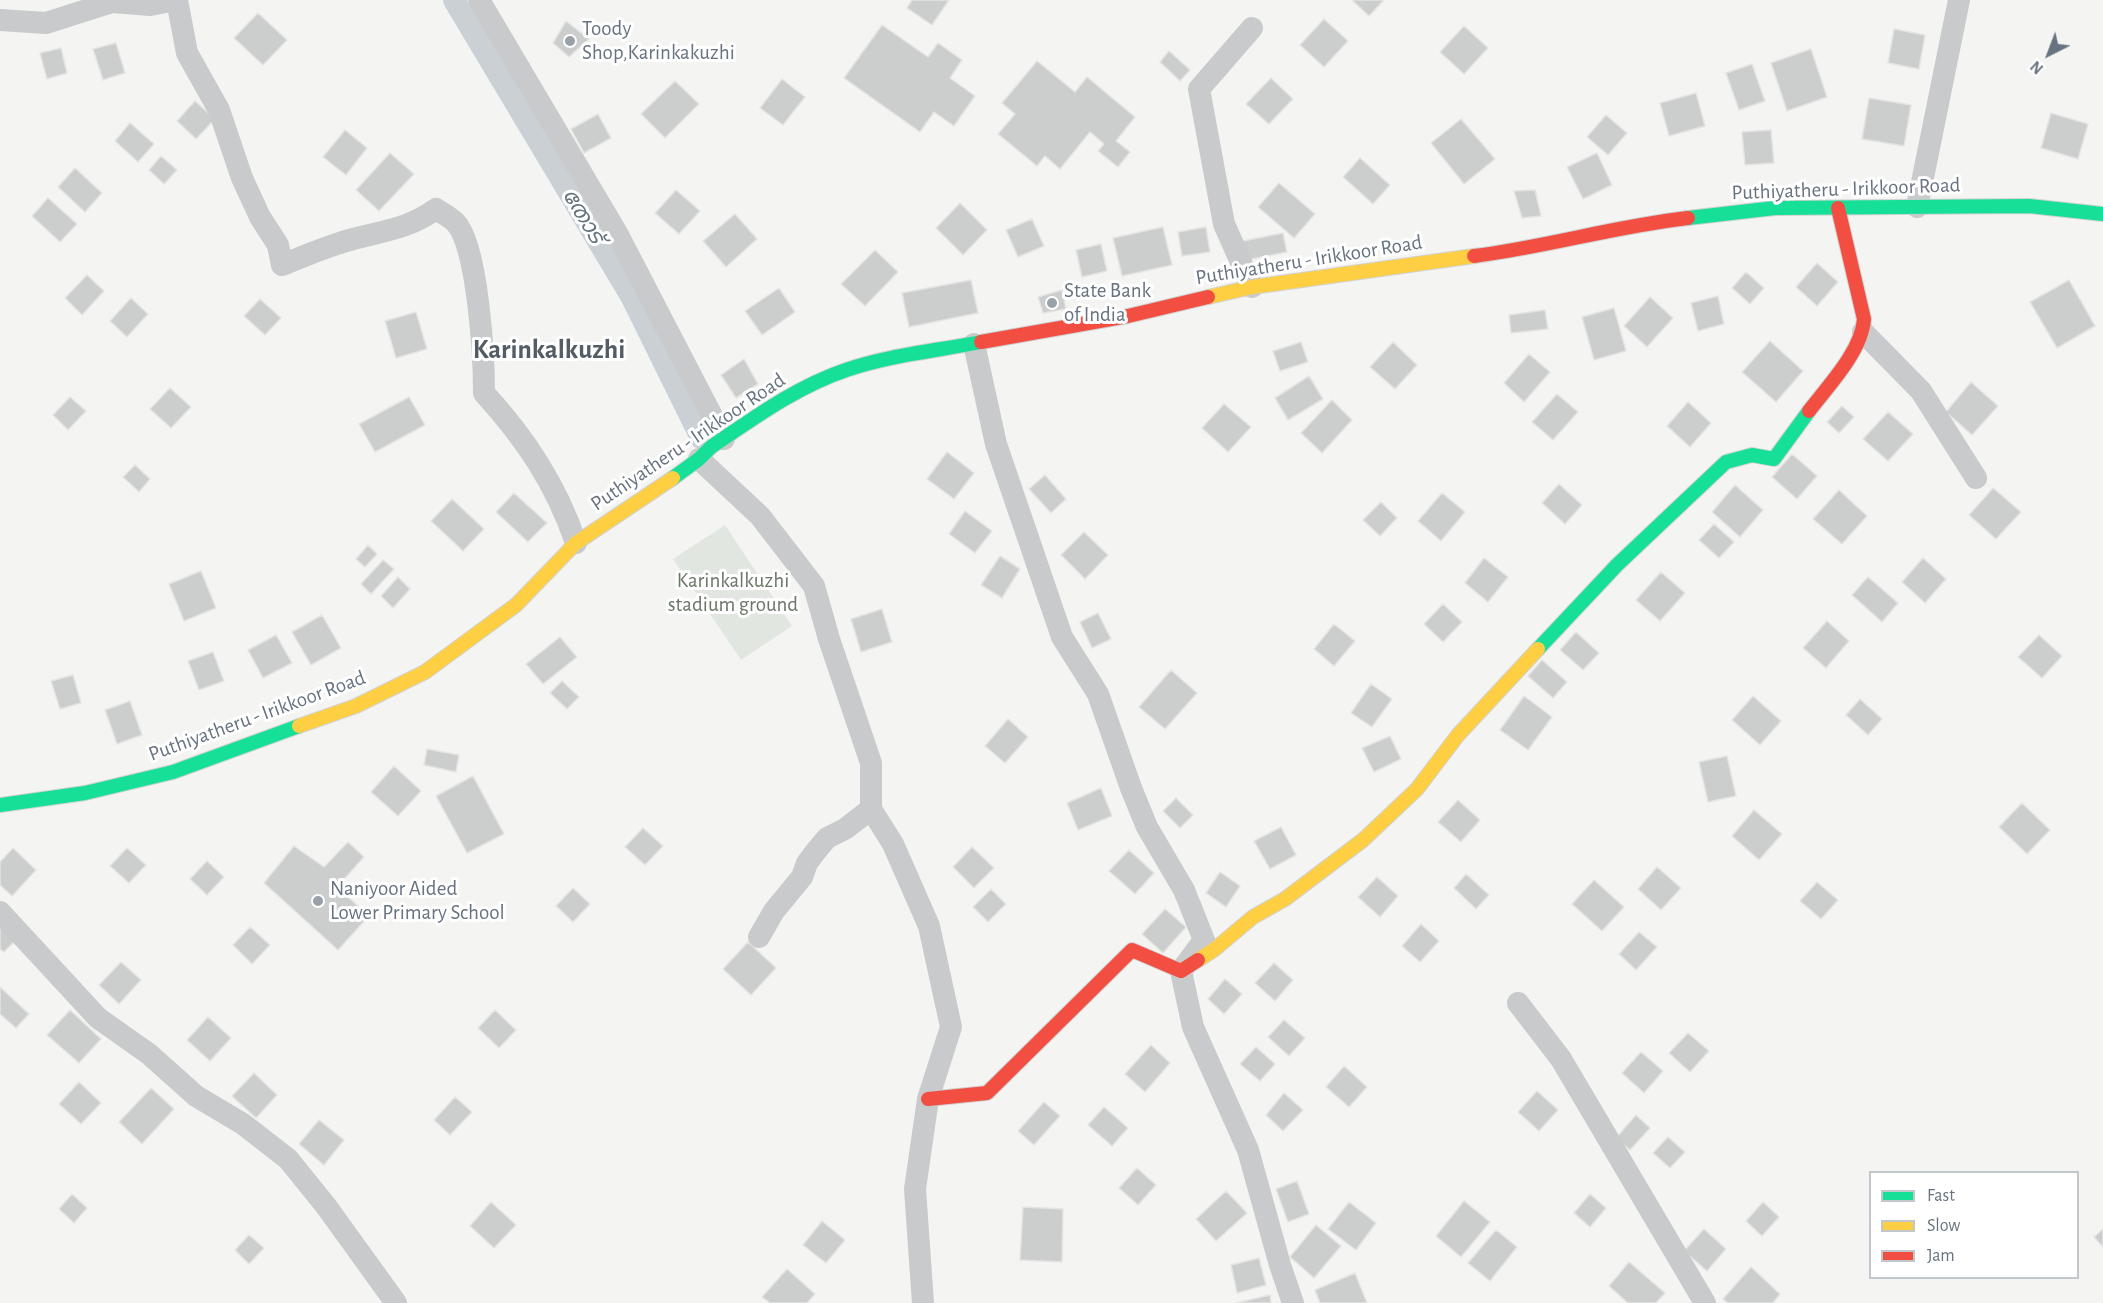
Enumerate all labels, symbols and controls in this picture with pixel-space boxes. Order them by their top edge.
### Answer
place label: Toody Shop,Karinkakuzhi [582,16,735,66]
north arrow [2019,24,2079,84]
marker: Toody Shop,Karinkakuzhi [563,34,577,48]
text: N [2027,58,2046,77]
street label: Puthiyatheru - Irikkoor Road [1731,172,1961,206]
water label: തോട് [557,184,609,248]
street label: Puthiyatheru - Irikkoor Road [1194,230,1424,290]
place label: State Bank of India [1064,278,1151,328]
marker: State Bank of India [1045,296,1059,310]
district label: Karinkalkuzhi [473,334,625,366]
street label: Puthiyatheru - Irikkoor Road [586,368,790,516]
park label: Karinkalkuzhi stadium ground [668,568,798,618]
street label: Puthiyatheru - Irikkoor Road [145,665,369,767]
place label: Naniyoor Aided Lower Primary School [330,876,505,926]
marker: Naniyoor Aided Lower Primary School [311,894,325,908]
legend [1869,1171,2079,1279]
text: Fast [1927,1187,1955,1205]
text: Slow [1927,1217,1960,1235]
text: Jam [1927,1247,1955,1265]

